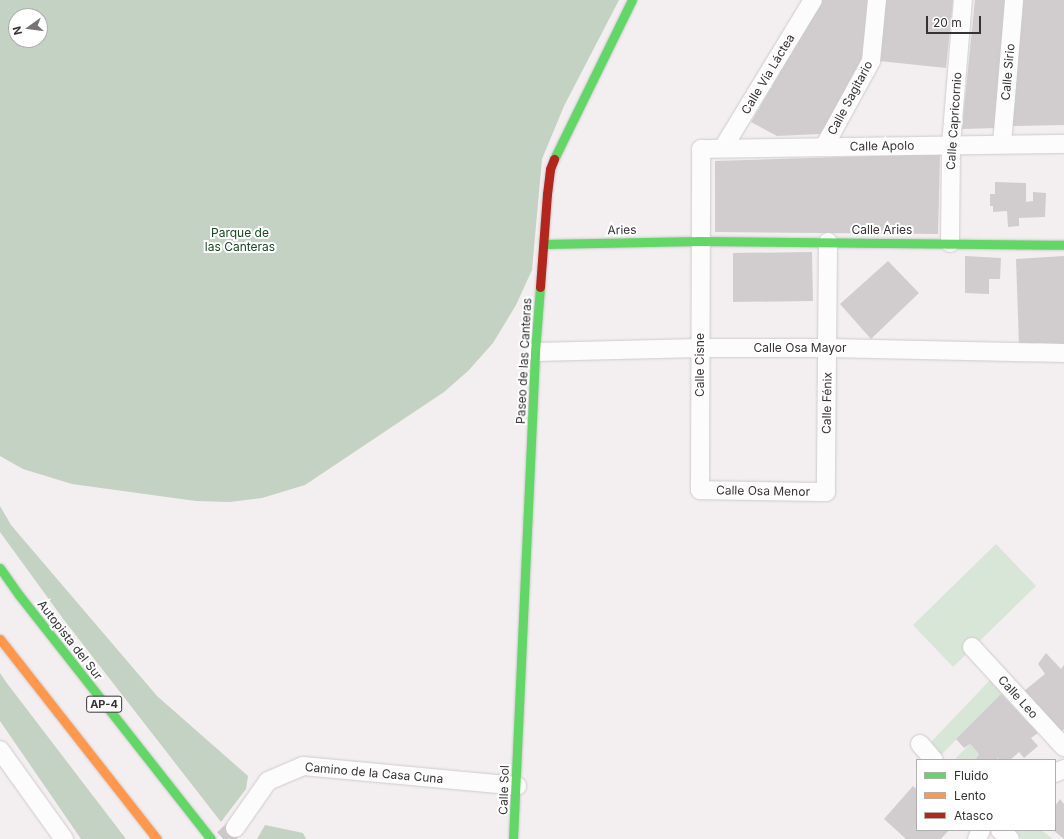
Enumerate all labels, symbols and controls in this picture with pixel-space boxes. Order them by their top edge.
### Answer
north arrow [8,8,48,48]
scale bar [928,8,983,34]
text: 20 m [933,15,962,30]
text: N [10,25,25,36]
street label: Calle Vía Láctea [738,31,798,117]
street label: Calle Sirio [998,43,1018,101]
street label: Calle Sagitario [824,58,876,138]
street label: Calle Capricornio [943,72,965,170]
street label: Calle Apolo [850,138,914,154]
street label: Aries [607,223,637,237]
street label: Calle Aries [852,223,912,237]
park label: Parque de las Canteras [205,226,275,254]
street label: Paseo de las Canteras [514,298,534,424]
street label: Calle Cisne [693,333,707,397]
street label: Calle Osa Mayor [754,341,846,355]
street label: Calle Fénix [819,372,835,434]
street label: Calle Osa Menor [716,483,810,499]
street label: Autopista del Sur [34,597,106,683]
street label: Calle Leo [995,673,1041,721]
road number: AP-4 [86,695,122,713]
legend [916,759,1056,831]
street label: Camino de la Casa Cuna [304,760,444,786]
street label: Calle Sol [496,765,512,815]
text: Fluido [954,768,989,783]
text: Lento [954,788,986,803]
text: Atasco [954,808,993,823]

